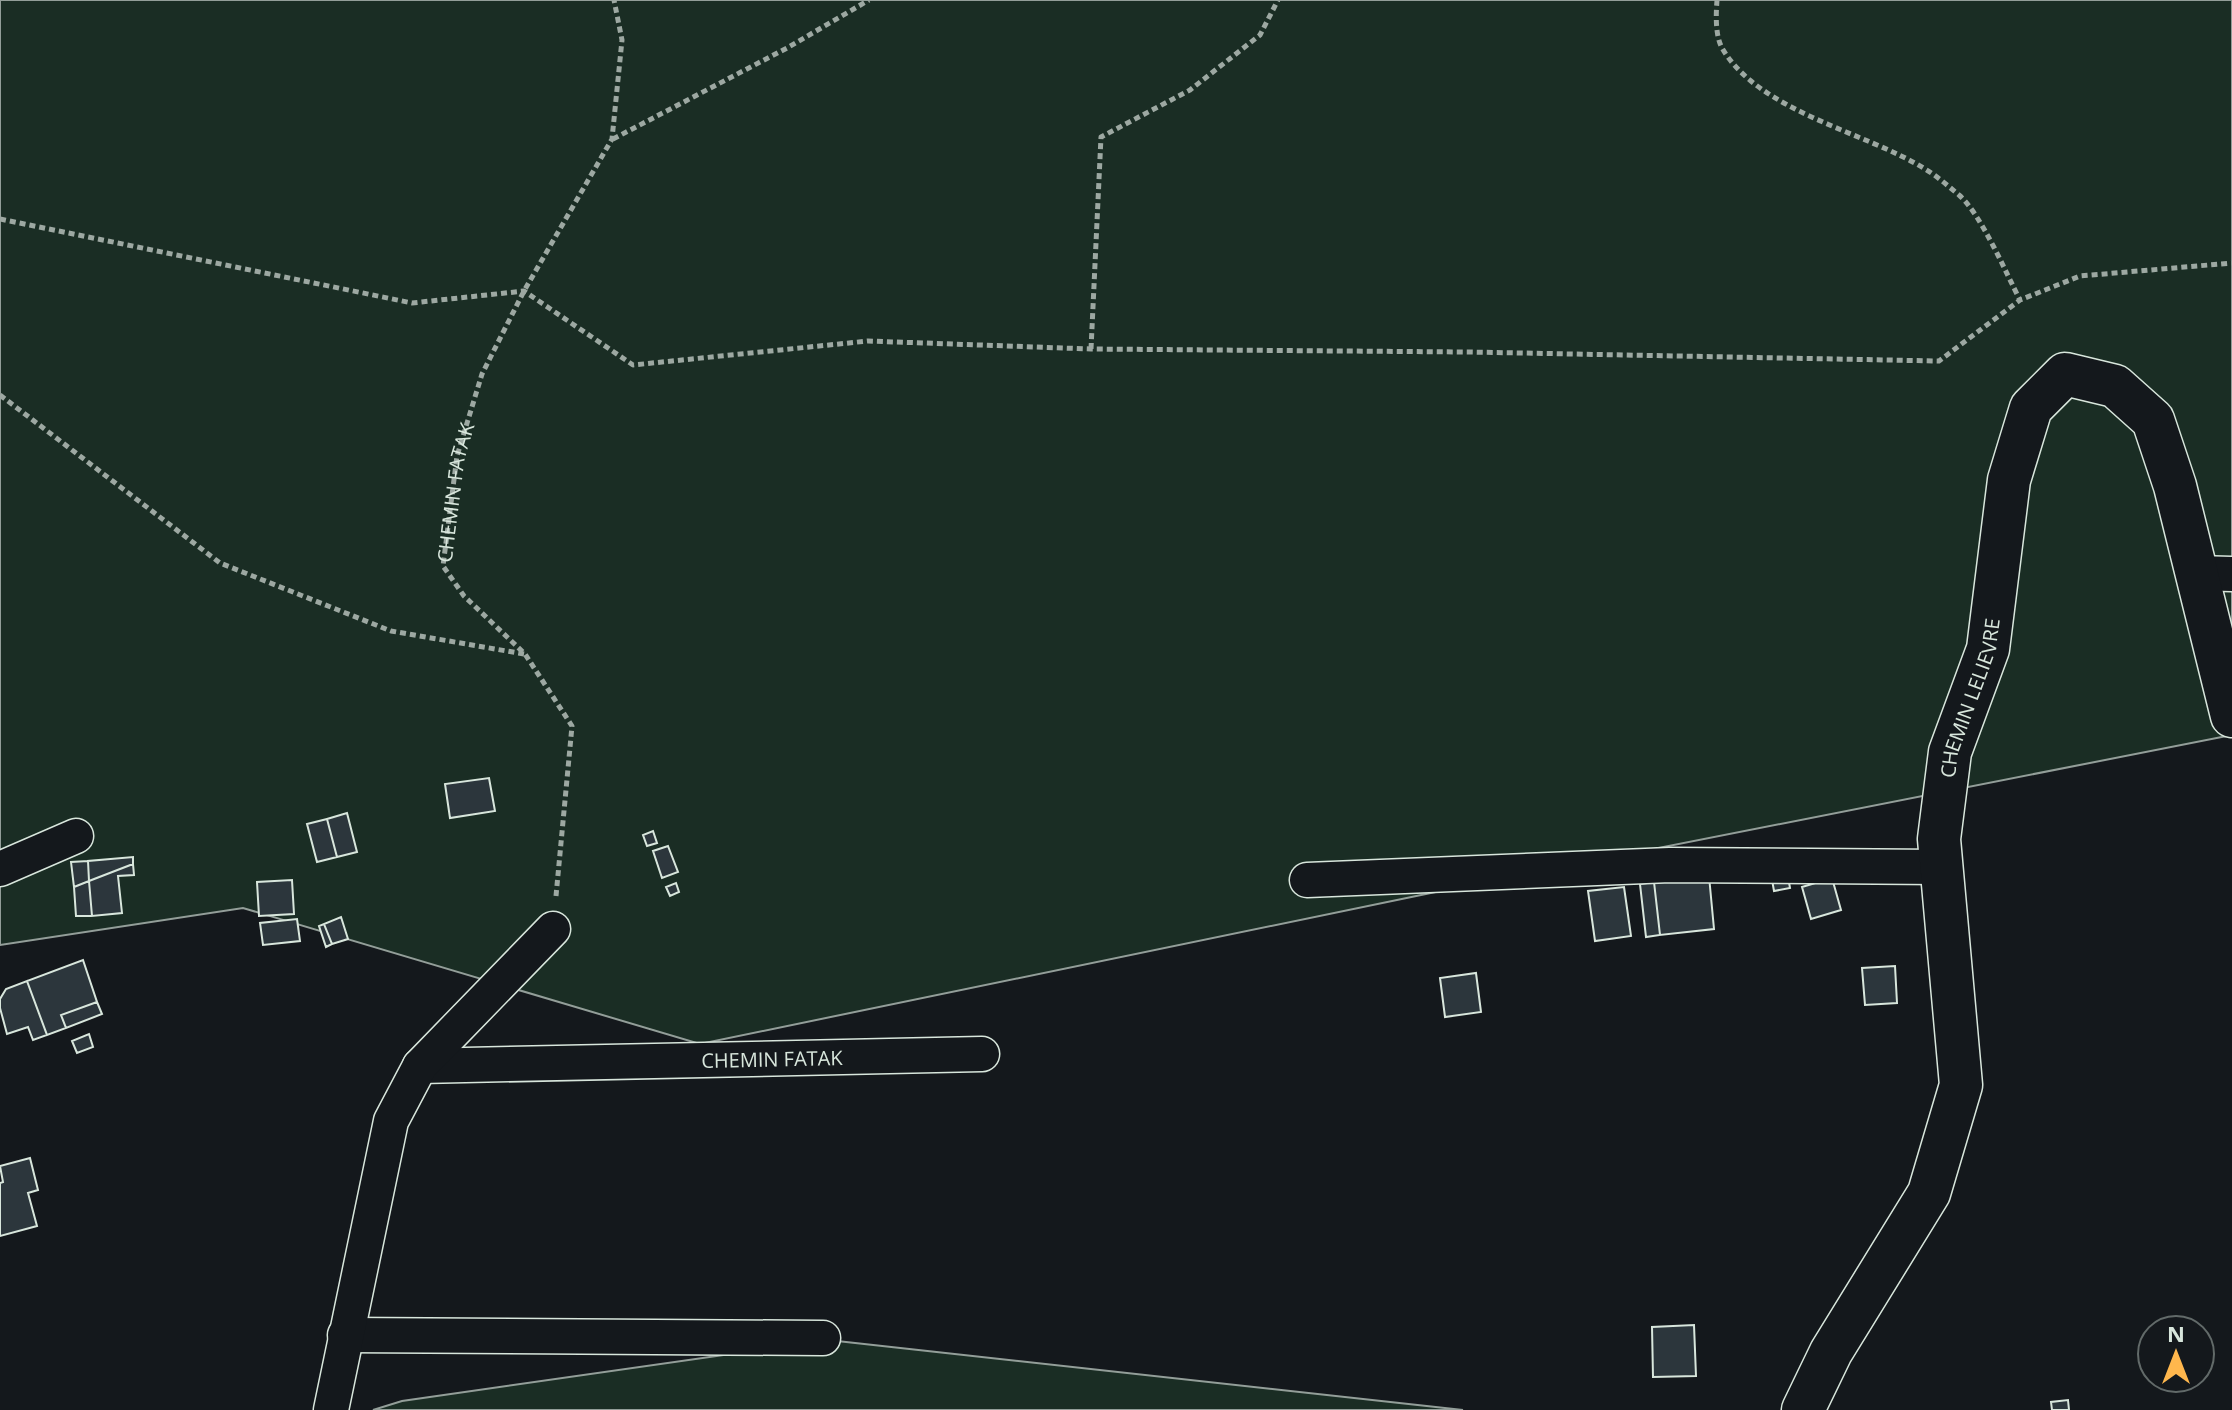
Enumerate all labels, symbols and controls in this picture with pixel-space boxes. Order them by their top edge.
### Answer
street label: CHEMIN FATAK [430,419,480,564]
street label: CHEMIN LELIEVRE [1933,617,2005,779]
street label: CHEMIN FATAK [701,1043,844,1073]
north arrow [2136,1314,2216,1394]
text: N [2167,1318,2185,1348]

